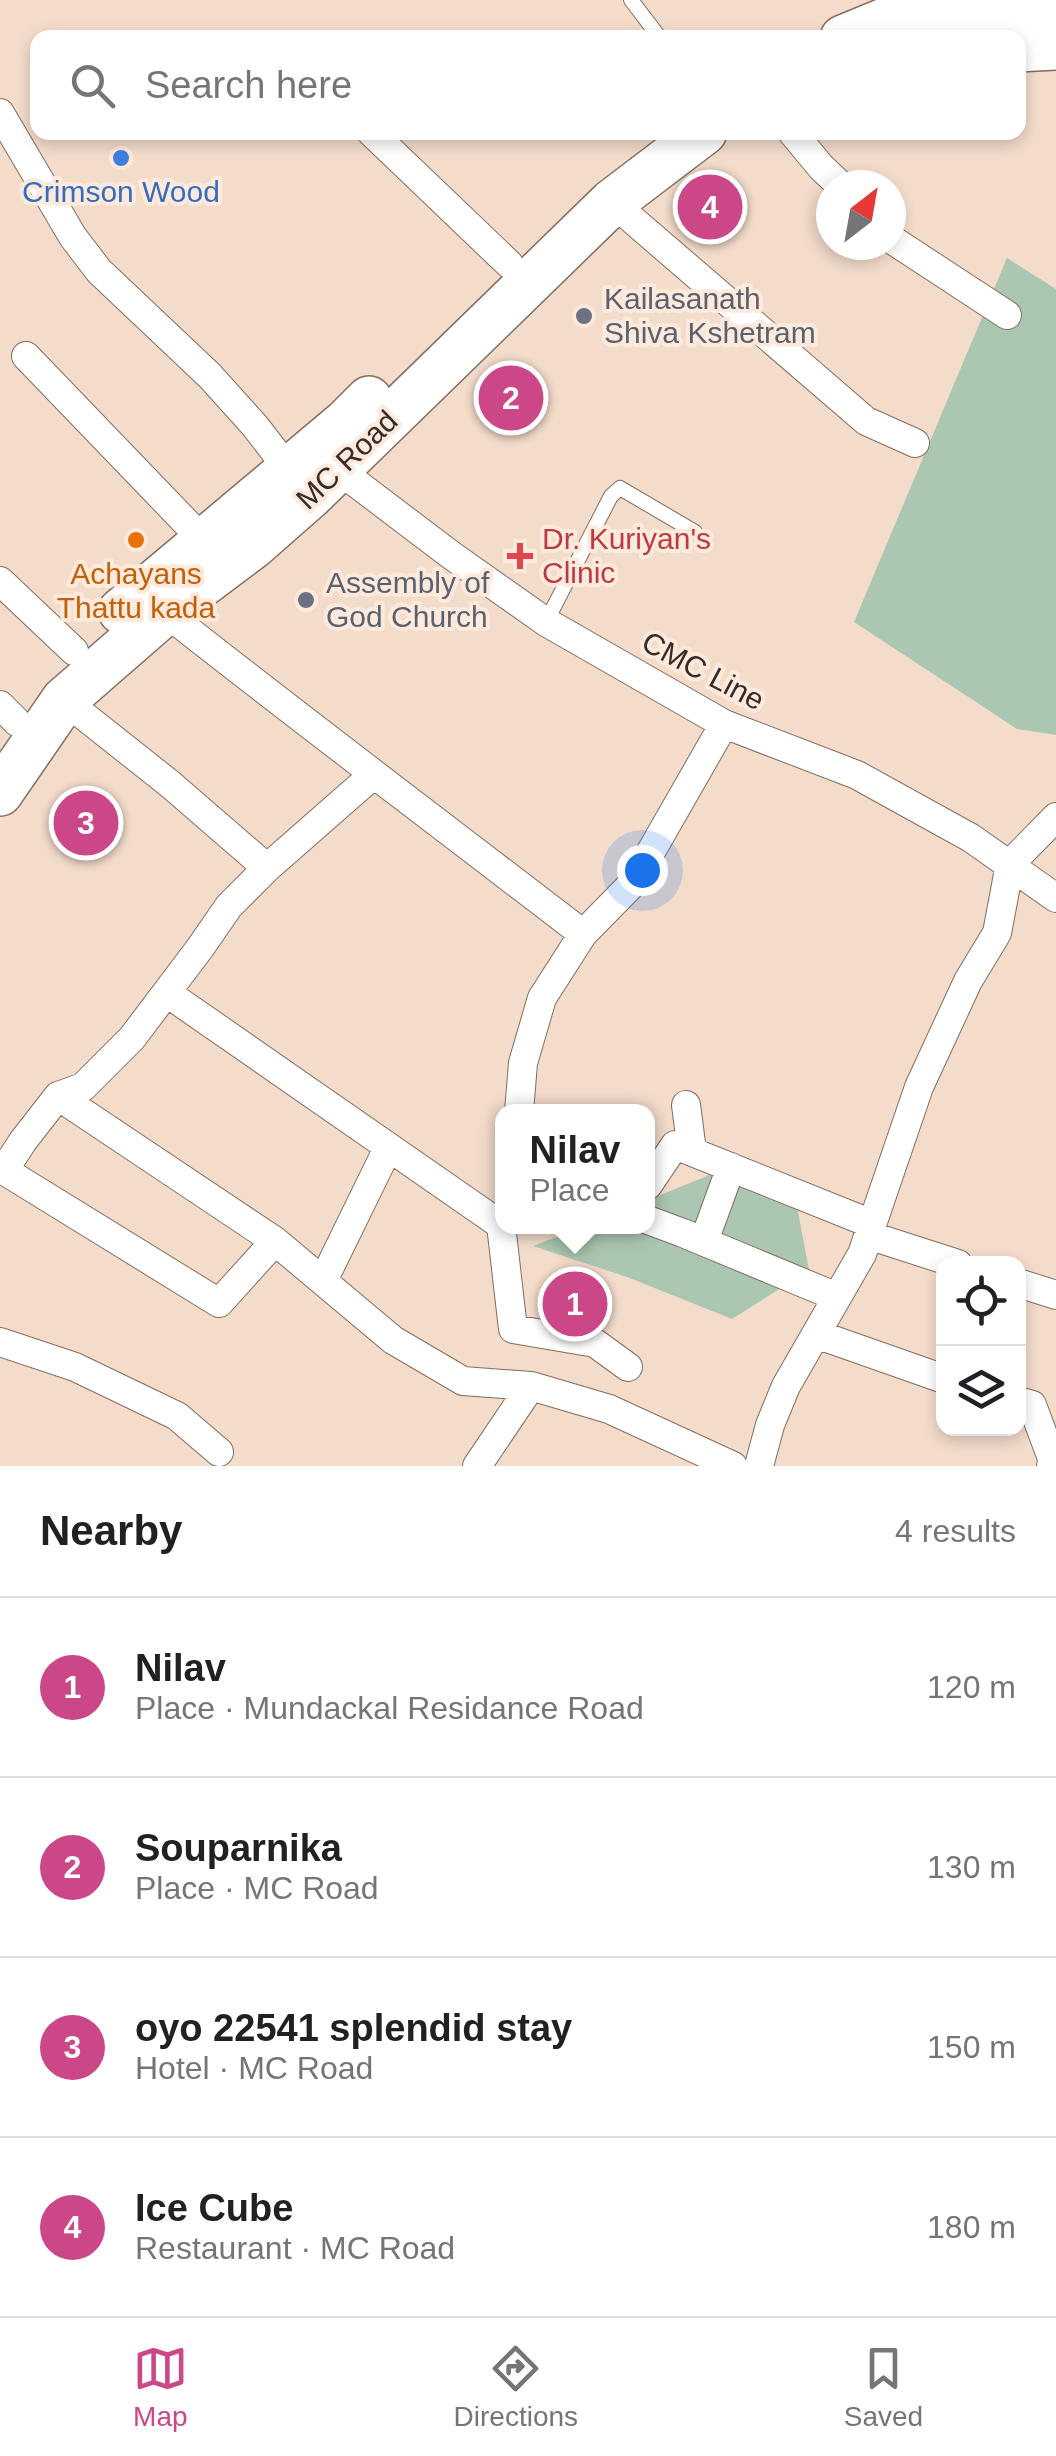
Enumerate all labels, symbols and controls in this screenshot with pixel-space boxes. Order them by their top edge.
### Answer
search box [30,30,1026,140]
icon: search [65,58,120,113]
text: Search here [145,64,352,106]
marker: Crimson Wood [110,147,132,169]
pin: 4 [678,170,742,244]
north arrow [816,170,906,260]
place label: Crimson Wood [22,175,220,208]
place label: Kailasanath Shiva Kshetram [604,282,816,349]
marker: Kailasanath Shiva Kshetram [573,305,595,327]
pin: 2 [478,360,544,436]
street label: MC Road [290,404,404,516]
place label: Dr. Kuriyan's Clinic [542,522,711,589]
marker: Achayans Thattu kada [125,529,147,551]
marker: Dr. Kuriyan's Clinic [507,543,533,569]
place label: Achayans Thattu kada [57,557,216,624]
place label: Assembly of God Church [326,566,490,633]
marker: Assembly of God Church [295,589,317,611]
street label: CMC Line [637,625,770,716]
pin: 3 [54,786,118,860]
your location [617,845,668,896]
popup [495,1104,655,1234]
text: Nilav [530,1129,620,1171]
text: Place [530,1172,610,1208]
map controls [936,1256,1026,1436]
button: locate [936,1256,1026,1346]
pin: 1 [542,1266,608,1342]
button: layers [936,1346,1026,1436]
text: Nearby [40,1507,182,1554]
text: 4 results [895,1513,1016,1549]
text: Nilav [135,1647,226,1689]
text: 1 [64,1669,81,1705]
text: 120 m [927,1669,1016,1705]
text: Place · Mundackal Residance Road [135,1690,644,1726]
text: Souparnika [135,1827,342,1869]
text: 2 [64,1849,81,1885]
text: 130 m [927,1849,1016,1885]
text: Place · MC Road [135,1870,379,1906]
text: oyo 22541 splendid stay [135,2007,572,2049]
text: 3 [64,2029,81,2065]
text: 150 m [927,2029,1016,2065]
text: Hotel · MC Road [135,2050,373,2086]
text: Ice Cube [135,2187,293,2229]
text: 4 [64,2209,81,2245]
text: 180 m [927,2209,1016,2245]
text: Restaurant · MC Road [135,2230,455,2266]
tab: Map [133,2341,188,2433]
tab: Directions [454,2341,578,2433]
tab: Saved [844,2341,923,2433]

